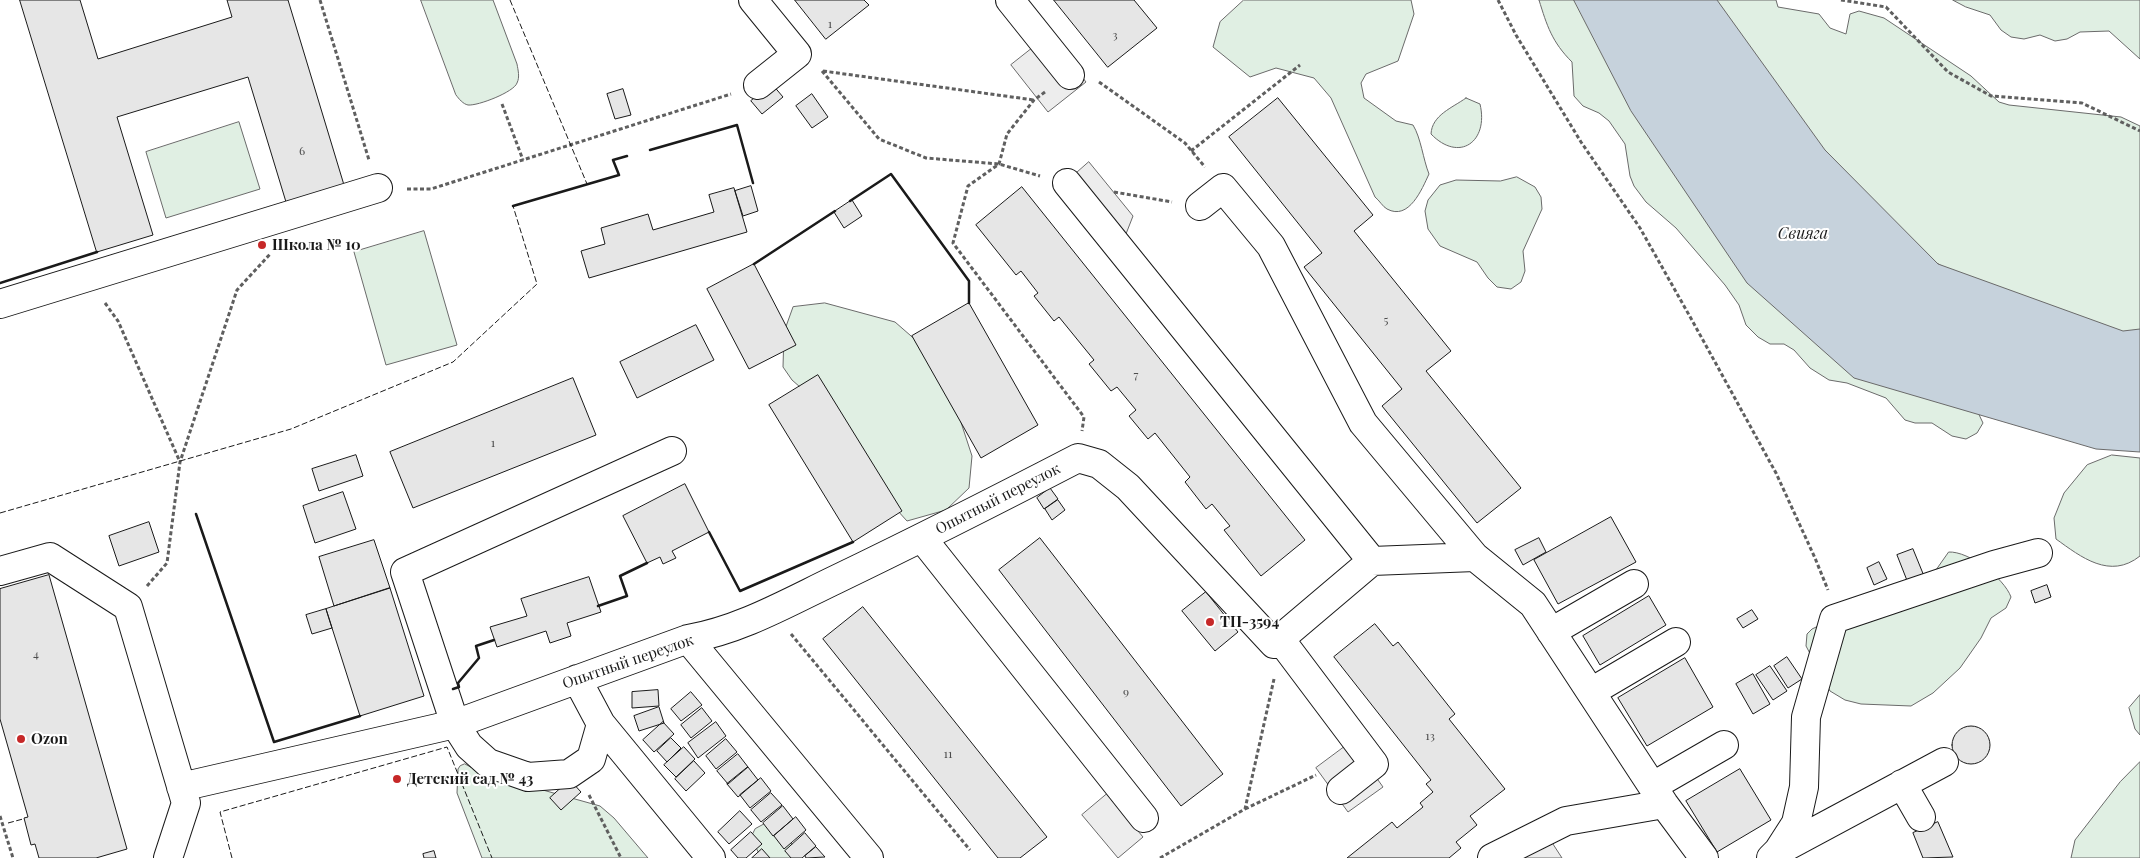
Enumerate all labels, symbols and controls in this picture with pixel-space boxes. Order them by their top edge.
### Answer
house number: 1 [828,17,832,31]
house number: 3 [1112,28,1118,42]
house number: 6 [299,144,305,158]
water label: Свияга [1778,224,1828,244]
place label: Школа № 10 [272,236,361,254]
marker: Школа № 10 [256,239,268,251]
house number: 5 [1384,313,1388,327]
house number: 7 [1134,368,1138,382]
house number: 1 [491,436,495,450]
street label: Опытный переулок [933,460,1063,538]
place label: ТП-3594 [1220,613,1279,631]
marker: ТП-3594 [1204,616,1216,628]
street label: Опытный переулок [560,631,696,693]
house number: 4 [33,647,39,661]
house number: 9 [1123,685,1129,699]
house number: 13 [1425,729,1435,743]
place label: Ozon [31,730,68,748]
marker: Ozon [15,733,27,745]
house number: 11 [944,747,952,761]
place label: Детский сад № 43 [407,770,533,788]
marker: Детский сад № 43 [391,773,403,785]

